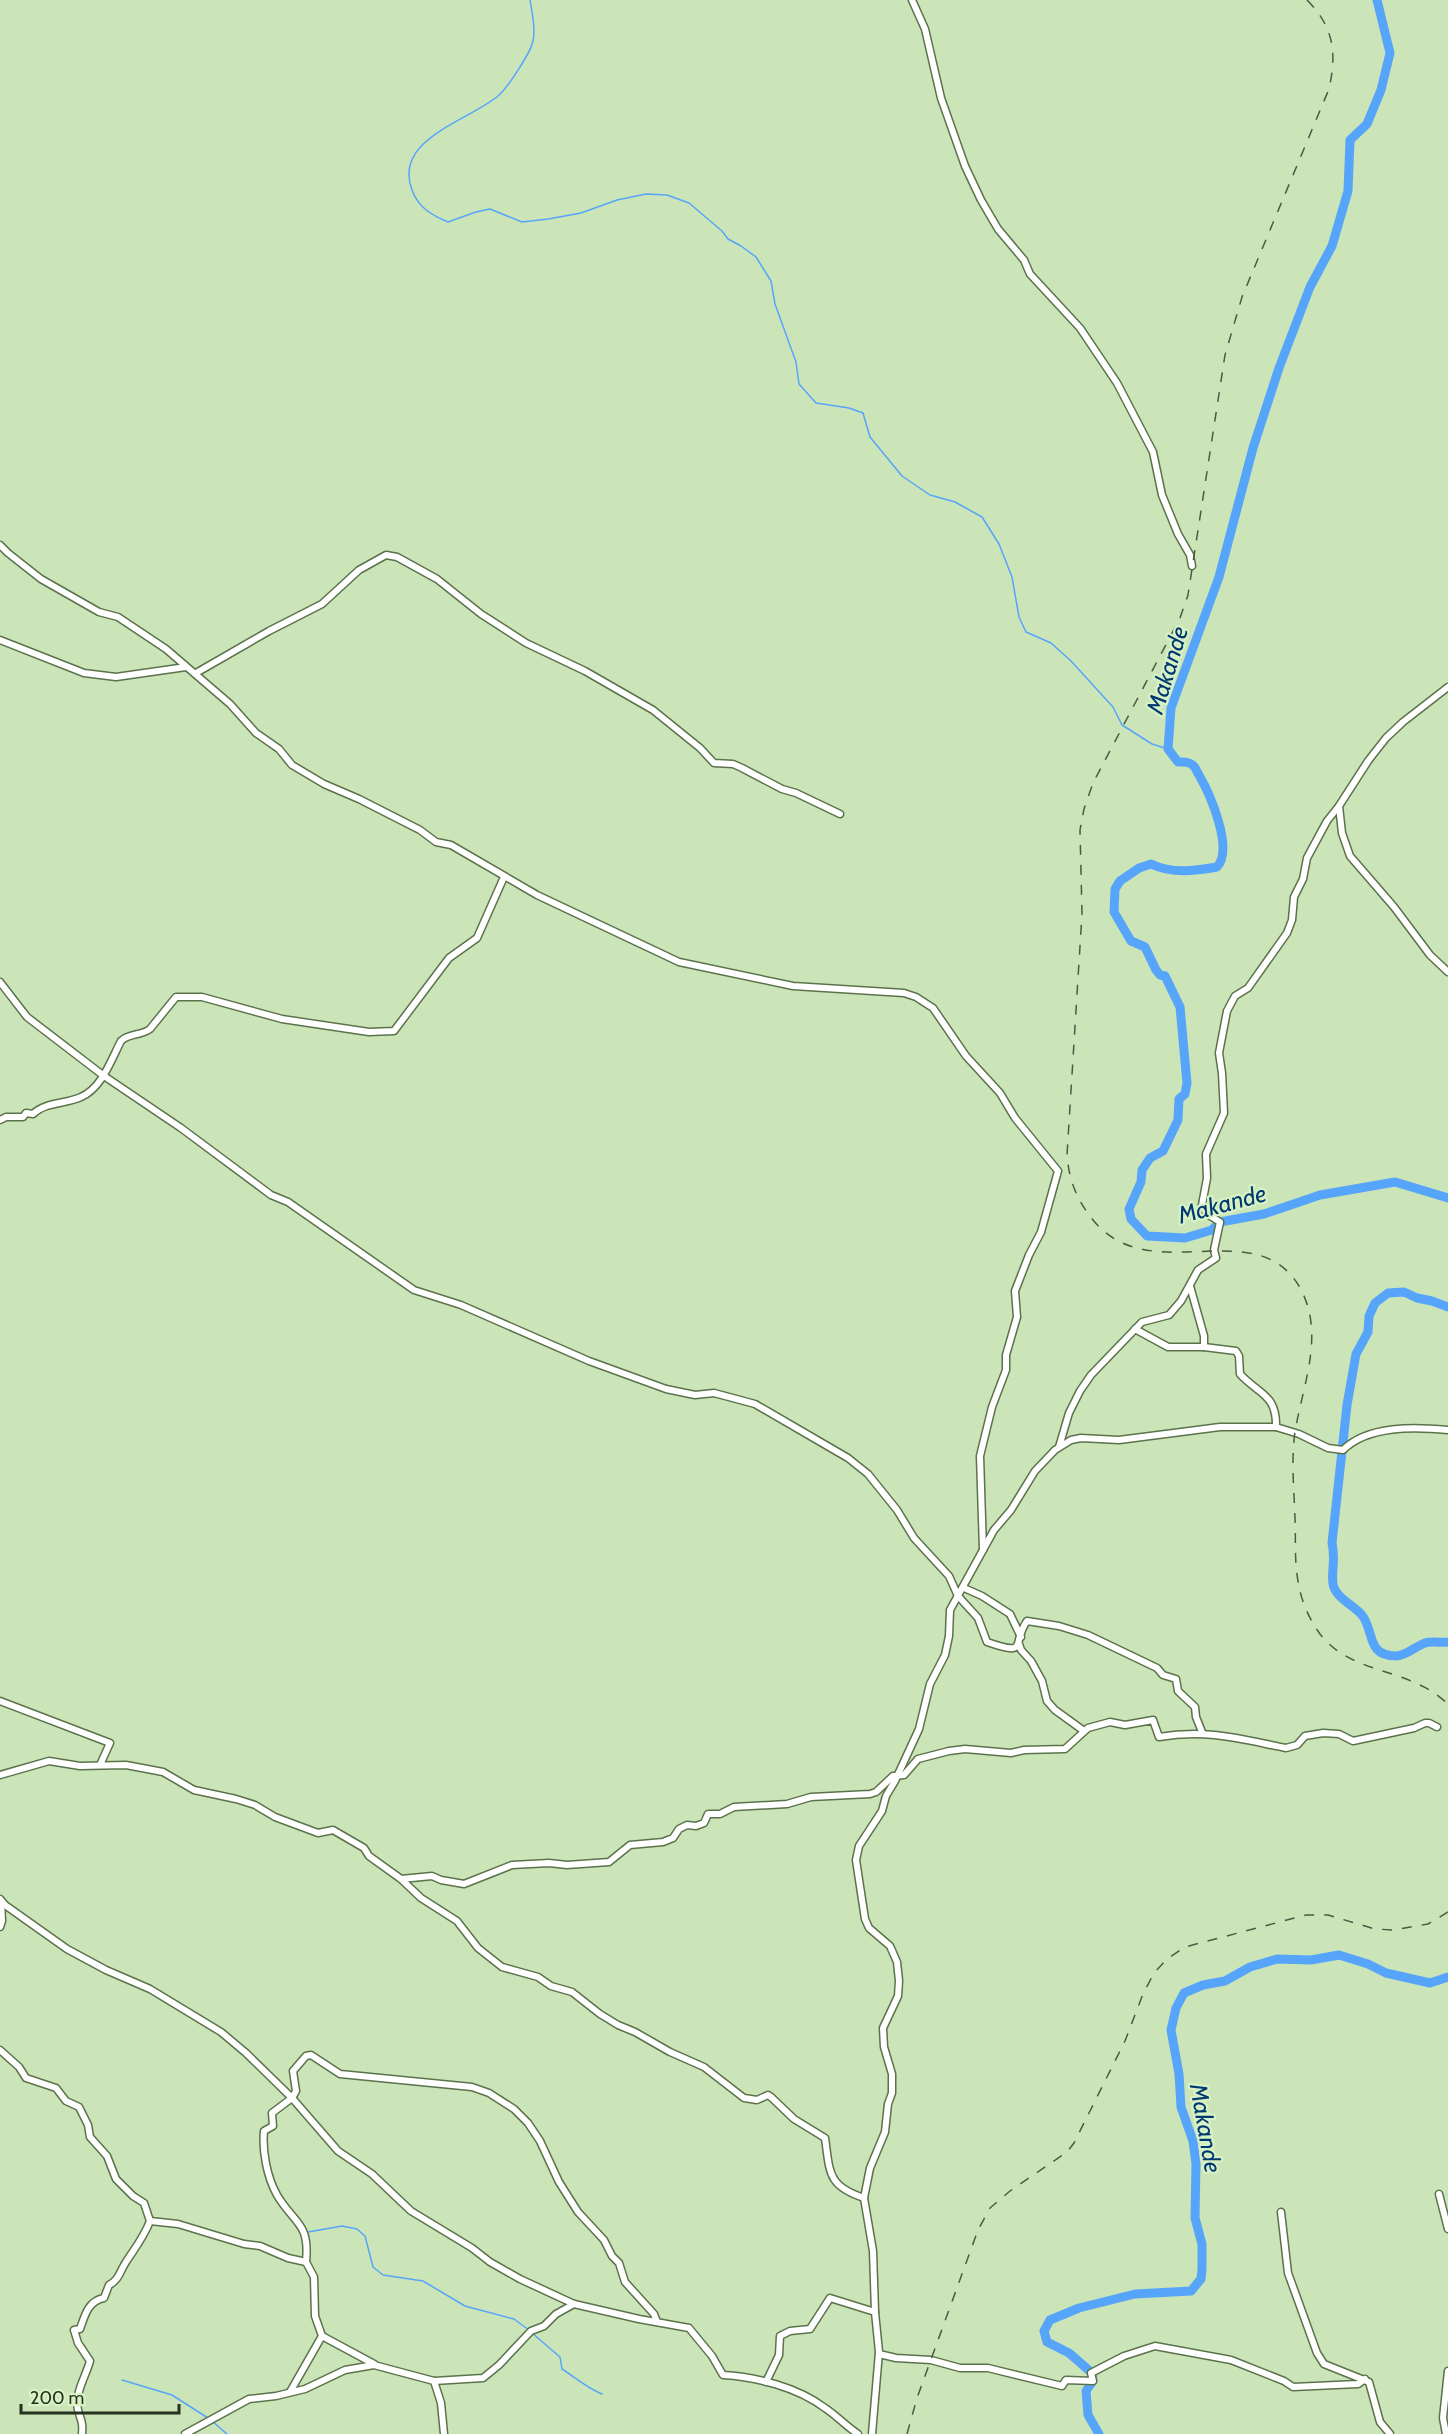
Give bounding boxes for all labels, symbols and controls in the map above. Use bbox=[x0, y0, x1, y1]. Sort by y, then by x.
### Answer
water label: Makande bbox=[1140, 623, 1194, 718]
water label: Makande bbox=[1174, 1178, 1269, 1230]
water label: Makande bbox=[1184, 2080, 1228, 2175]
scale bar bbox=[21, 2377, 178, 2415]
text: 200 m bbox=[30, 2387, 84, 2409]

